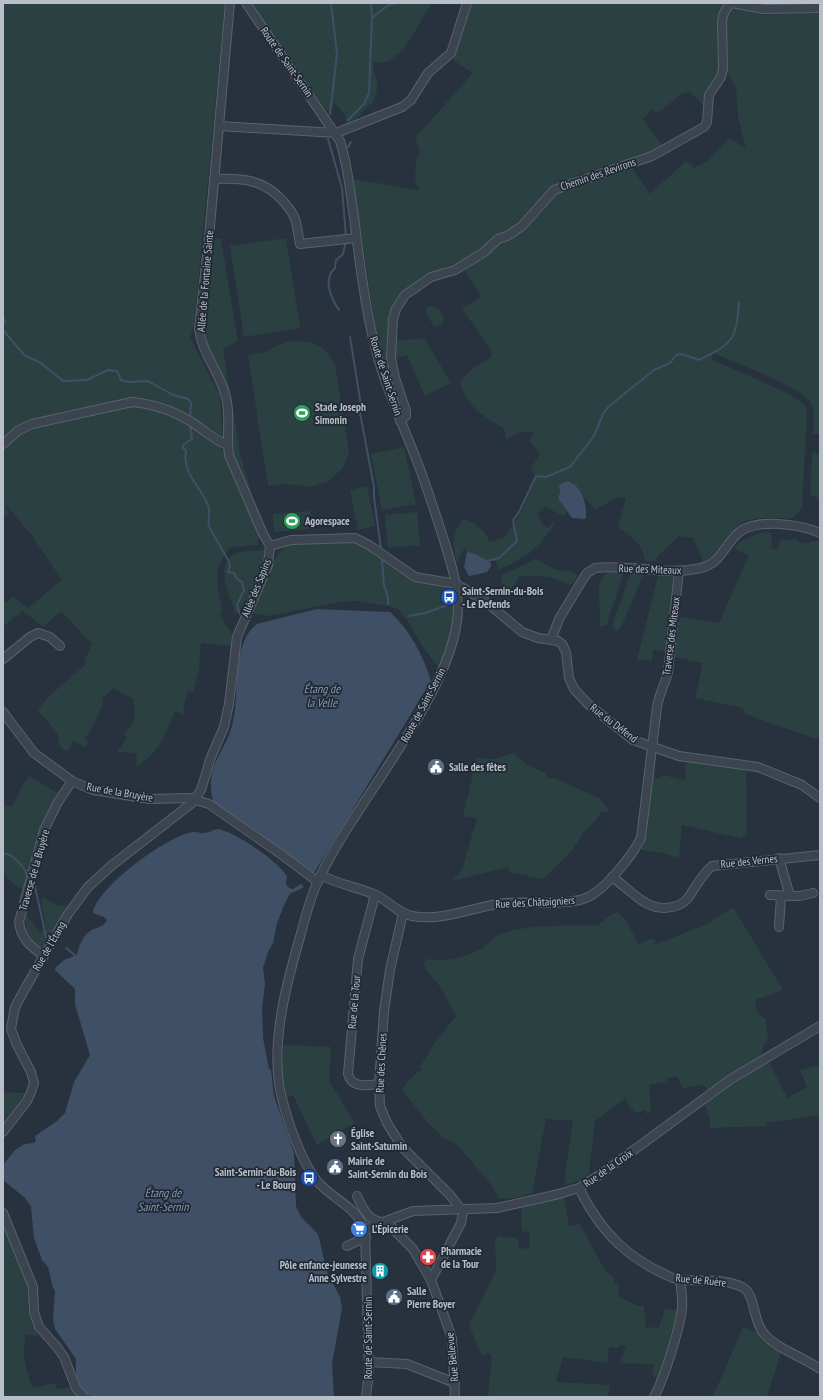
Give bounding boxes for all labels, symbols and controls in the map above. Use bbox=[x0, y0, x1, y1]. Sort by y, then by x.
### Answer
street label: Route de Saint-Sernin bbox=[258, 24, 316, 100]
street label: Chemin des Revirons bbox=[559, 154, 638, 193]
street label: Allée de la Fontaine Sainte bbox=[194, 229, 216, 332]
street label: Route de Saint-Sernin bbox=[367, 335, 405, 418]
place label: Stade Joseph Simonin bbox=[315, 400, 366, 427]
sports icon: Stade Joseph Simonin bbox=[292, 403, 312, 423]
sports icon: Agorespace bbox=[282, 511, 302, 531]
place label: Agorespace bbox=[304, 514, 350, 528]
street label: Allée des Sapins bbox=[238, 556, 274, 619]
street label: Rue des Miteaux bbox=[618, 561, 682, 577]
place label: Saint-Sernin-du-Bois - Le Defends bbox=[462, 584, 543, 611]
bus stop icon: Saint-Sernin-du-Bois - Le Defends bbox=[439, 587, 459, 607]
street label: Traverse des Miteaux bbox=[659, 595, 683, 676]
street label: Route de Saint-Sernin bbox=[397, 665, 449, 745]
water label: Étang de la Velle bbox=[304, 681, 341, 710]
street label: Rue du Défend bbox=[587, 701, 641, 746]
public building icon: Salle des fêtes bbox=[426, 757, 446, 777]
place label: Salle des fêtes bbox=[449, 760, 506, 774]
street label: Rue de la Bruyère bbox=[86, 779, 155, 805]
street label: Traverse de la Bruyère bbox=[16, 827, 52, 912]
street label: Rue des Vernes bbox=[720, 851, 778, 871]
street label: Rue des Châtaigniers bbox=[495, 893, 575, 911]
street label: Rue de l'Étang bbox=[29, 919, 69, 973]
street label: Rue de la Tour bbox=[345, 975, 363, 1029]
street label: Rue des Chênes bbox=[372, 1032, 390, 1093]
place label: Église Saint-Saturnin bbox=[351, 1126, 407, 1153]
church icon: Église Saint-Saturnin bbox=[328, 1129, 348, 1149]
street label: Rue de la Croix bbox=[580, 1146, 636, 1190]
place label: Mairie de Saint-Sernin du Bois bbox=[348, 1154, 427, 1181]
public building icon: Mairie de Saint-Sernin du Bois bbox=[325, 1157, 345, 1177]
place label: Saint-Sernin-du-Bois - Le Bourg bbox=[215, 1165, 296, 1192]
bus stop icon: Saint-Sernin-du-Bois - Le Bourg bbox=[299, 1168, 319, 1188]
water label: Étang de Saint-Sernin bbox=[138, 1185, 189, 1214]
supermarket icon: L’Épicerie bbox=[349, 1219, 369, 1239]
place label: L’Épicerie bbox=[372, 1222, 409, 1236]
place label: Pharmacie de la Tour bbox=[441, 1244, 482, 1271]
pharmacy icon: Pharmacie de la Tour bbox=[418, 1247, 438, 1267]
place label: Pôle enfance-jeunesse Anne Sylvestre bbox=[280, 1258, 367, 1285]
building icon: Pôle enfance-jeunesse Anne Sylvestre bbox=[370, 1261, 390, 1281]
street label: Rue de Ruère bbox=[675, 1270, 727, 1290]
place label: Salle Pierre Boyer bbox=[407, 1284, 456, 1311]
public building icon: Salle Pierre Boyer bbox=[384, 1287, 404, 1307]
street label: Route de Saint-Sernin bbox=[361, 1297, 375, 1379]
street label: Rue Bellevue bbox=[442, 1331, 462, 1382]

